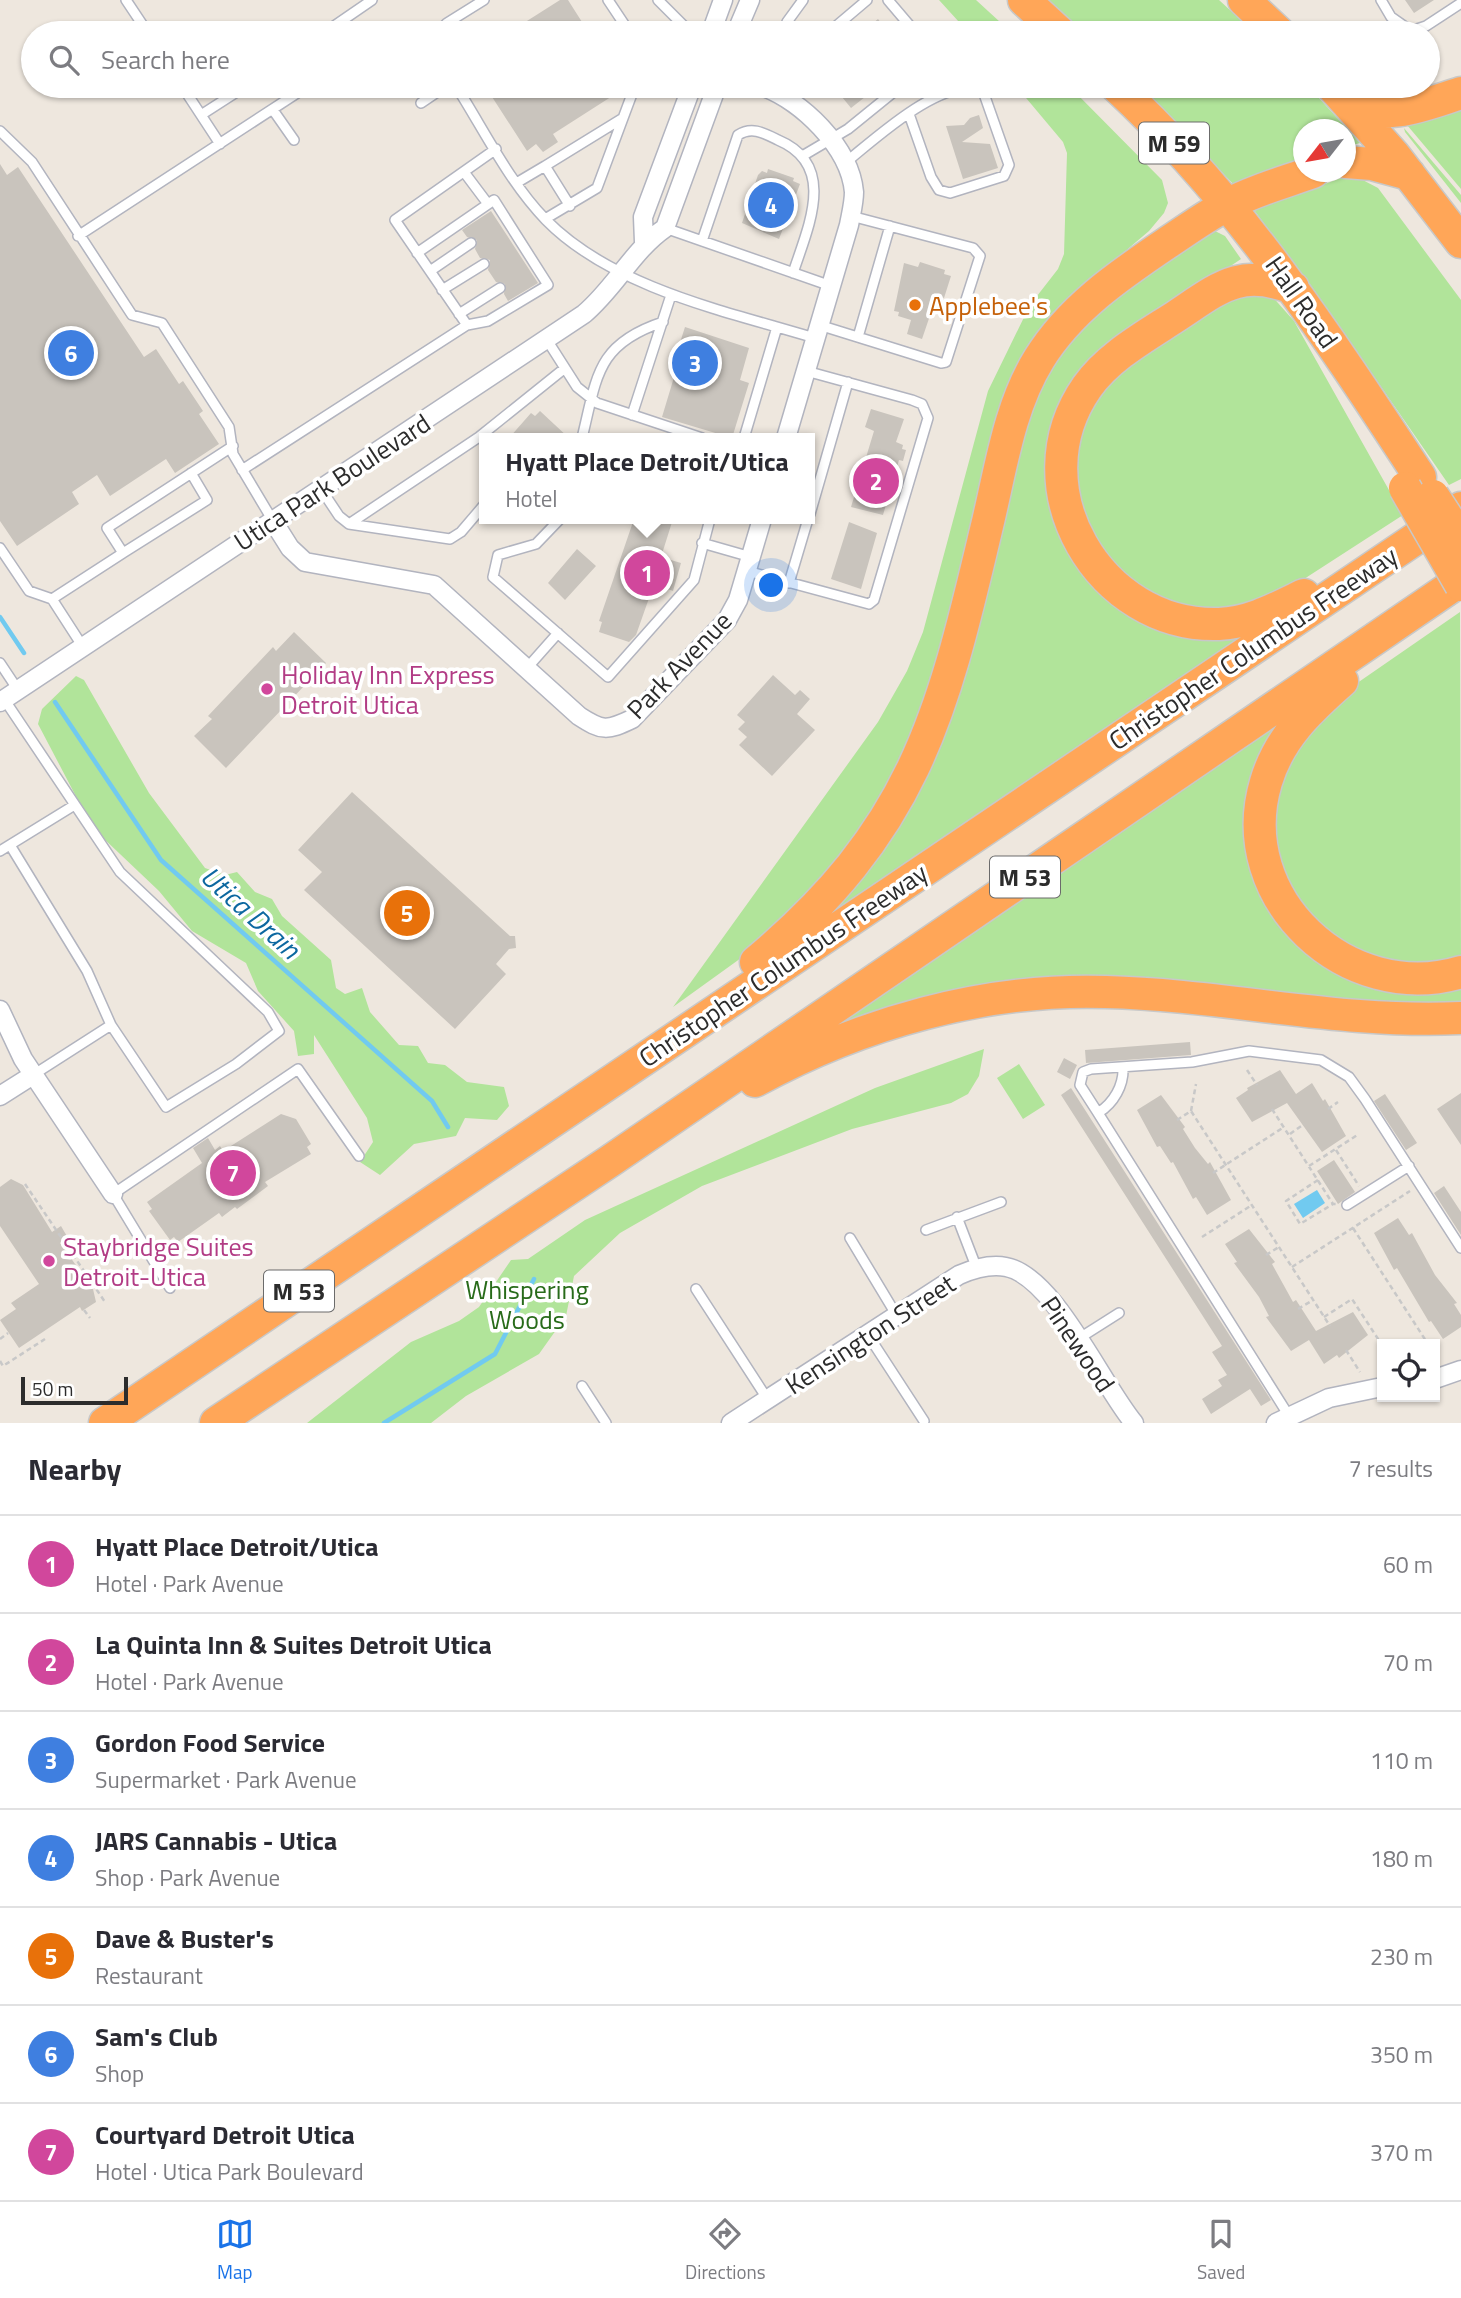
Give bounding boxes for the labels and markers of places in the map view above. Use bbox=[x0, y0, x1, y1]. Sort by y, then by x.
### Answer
pin: 4 bbox=[748, 179, 794, 231]
place label: Applebee's bbox=[929, 286, 1048, 325]
marker: Applebee's bbox=[907, 297, 923, 313]
pin: 6 bbox=[48, 327, 94, 379]
pin: 3 bbox=[672, 337, 718, 389]
pin: 2 bbox=[853, 455, 899, 507]
pin: 1 bbox=[624, 547, 670, 599]
place label: Holiday Inn Express Detroit Utica bbox=[281, 655, 495, 724]
marker: Holiday Inn Express Detroit Utica bbox=[259, 681, 275, 697]
pin: 5 bbox=[384, 887, 430, 939]
pin: 7 bbox=[210, 1147, 256, 1199]
place label: Staybridge Suites Detroit-Utica bbox=[63, 1227, 254, 1296]
marker: Staybridge Suites Detroit-Utica bbox=[41, 1253, 57, 1269]

